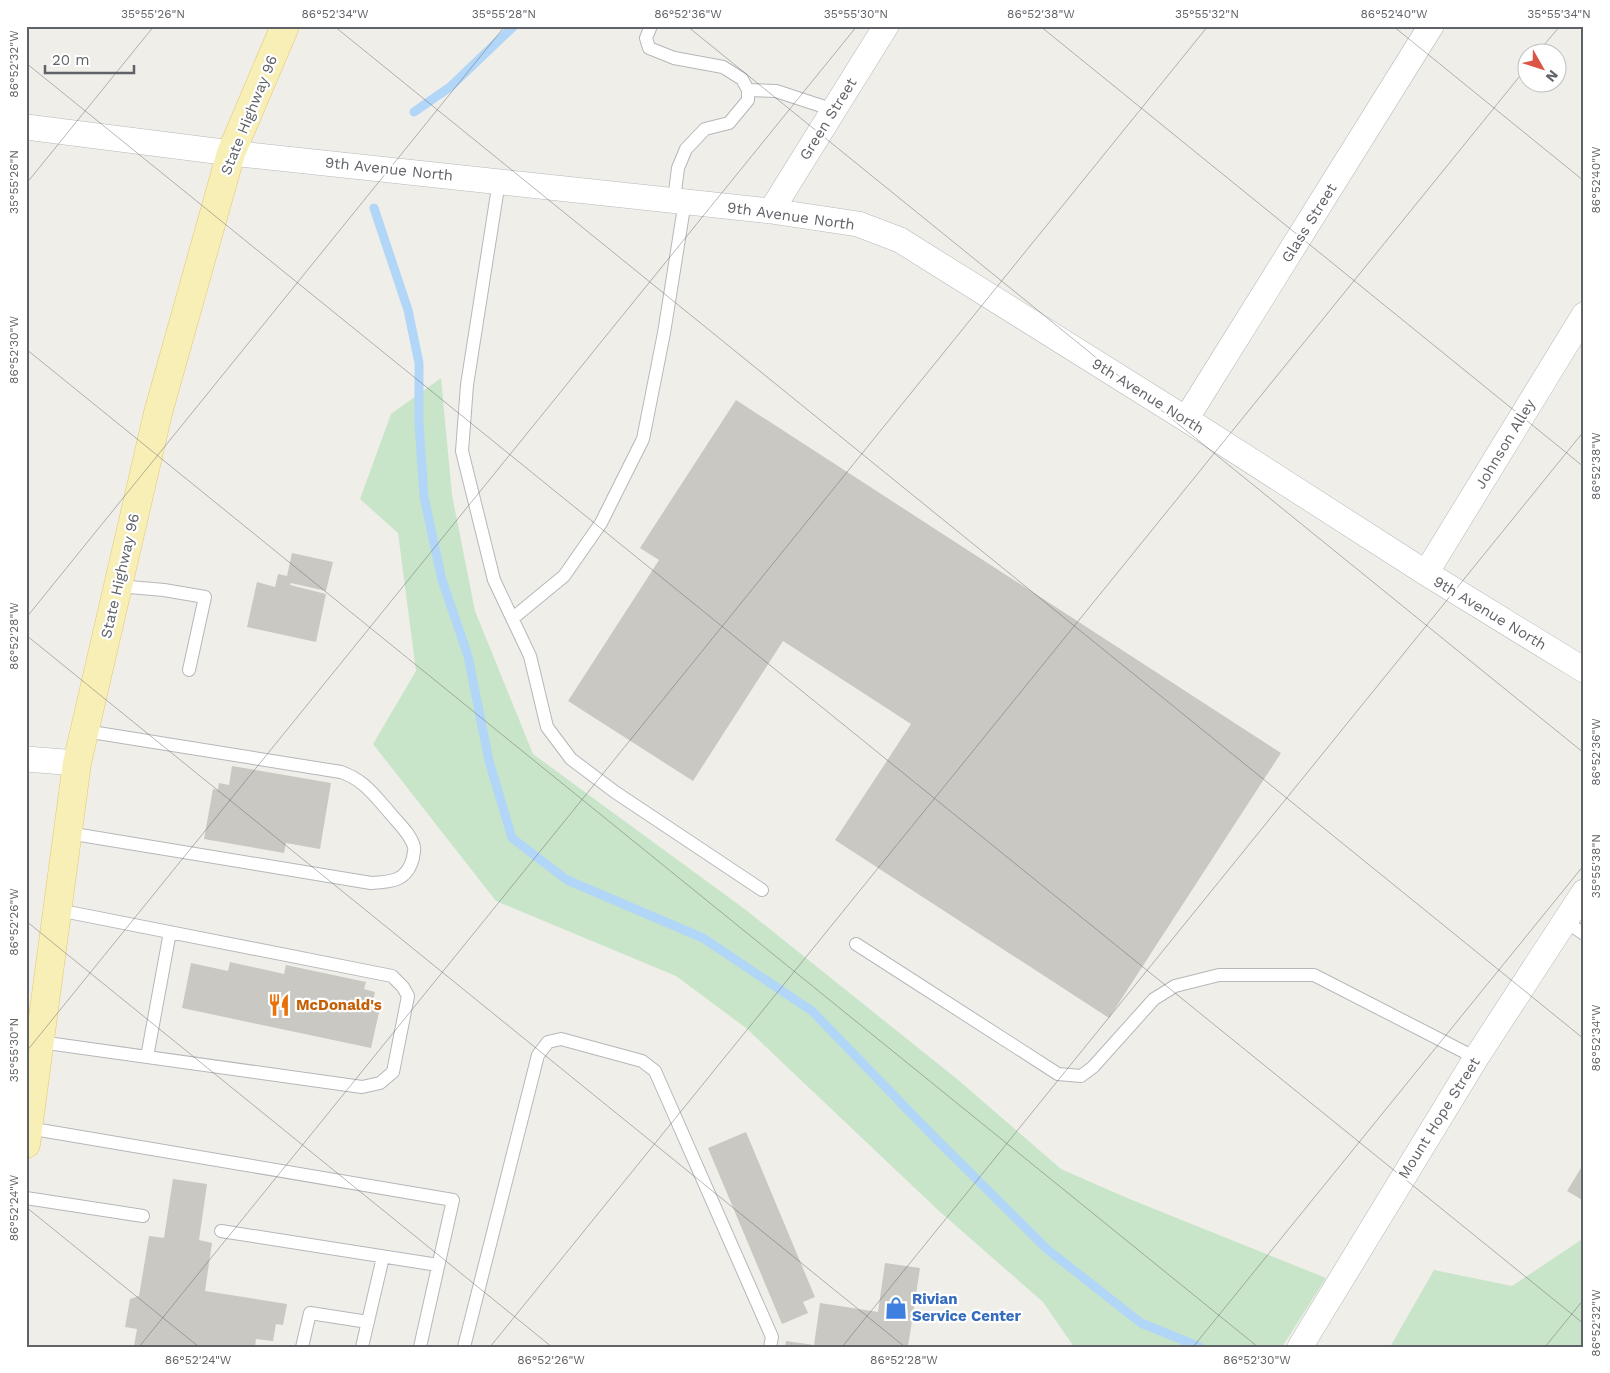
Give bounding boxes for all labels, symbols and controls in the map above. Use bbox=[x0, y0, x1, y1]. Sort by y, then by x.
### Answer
text: 35°55'26"N bbox=[121, 7, 185, 21]
text: 86°52'34"W bbox=[301, 7, 369, 21]
text: 35°55'28"N bbox=[472, 7, 536, 21]
text: 86°52'36"W bbox=[654, 7, 722, 21]
text: 35°55'30"N bbox=[824, 7, 888, 21]
text: 86°52'38"W bbox=[1007, 7, 1075, 21]
text: 35°55'32"N bbox=[1175, 7, 1239, 21]
text: 86°52'40"W bbox=[1360, 7, 1428, 21]
text: 35°55'34"N bbox=[1527, 7, 1591, 21]
text: 86°52'32"W bbox=[7, 30, 21, 98]
scale bar bbox=[45, 42, 134, 74]
north arrow bbox=[1518, 42, 1568, 92]
text: 20 m bbox=[52, 51, 90, 69]
street label: State Highway 96 bbox=[217, 52, 281, 178]
text: N bbox=[1543, 67, 1562, 85]
street label: Green Street bbox=[796, 74, 861, 163]
text: 86°52'40"W bbox=[1589, 146, 1603, 214]
text: 35°55'26"N bbox=[7, 150, 21, 214]
street label: 9th Avenue North bbox=[324, 153, 454, 185]
street label: Glass Street bbox=[1278, 179, 1341, 266]
street label: 9th Avenue North bbox=[726, 198, 856, 234]
text: 86°52'30"W bbox=[7, 316, 21, 384]
street label: 9th Avenue North bbox=[1089, 354, 1207, 438]
street label: Johnson Alley bbox=[1471, 396, 1539, 492]
text: 86°52'38"W bbox=[1589, 432, 1603, 500]
street label: State Highway 96 bbox=[97, 512, 143, 640]
street label: 9th Avenue North bbox=[1430, 572, 1550, 654]
text: 86°52'28"W bbox=[7, 602, 21, 670]
text: 86°52'36"W bbox=[1589, 718, 1603, 786]
text: 35°55'38"N bbox=[1589, 834, 1603, 898]
text: 86°52'26"W bbox=[7, 888, 21, 956]
restaurant icon: McDonald's bbox=[266, 992, 292, 1018]
place label: McDonald's bbox=[296, 996, 382, 1014]
text: 86°52'34"W bbox=[1589, 1004, 1603, 1072]
text: 35°55'30"N bbox=[7, 1018, 21, 1082]
street label: Mount Hope Street bbox=[1394, 1053, 1484, 1182]
text: 86°52'24"W bbox=[7, 1174, 21, 1241]
text: 86°52'32"W bbox=[1589, 1289, 1603, 1357]
place label: Rivian Service Center bbox=[912, 1290, 1021, 1325]
shop icon: Rivian Service Center bbox=[883, 1295, 909, 1321]
text: 86°52'24"W bbox=[165, 1353, 232, 1367]
text: 86°52'26"W bbox=[517, 1353, 585, 1367]
text: 86°52'28"W bbox=[870, 1353, 938, 1367]
text: 86°52'30"W bbox=[1223, 1353, 1291, 1367]

